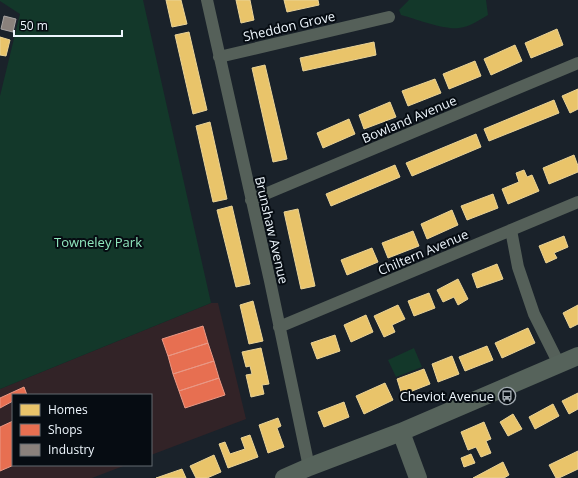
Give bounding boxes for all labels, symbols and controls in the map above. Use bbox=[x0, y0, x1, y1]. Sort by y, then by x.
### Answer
street label: Sheddon Grove bbox=[241, 7, 337, 45]
scale bar bbox=[14, 12, 122, 38]
text: 50 m bbox=[20, 17, 48, 34]
street label: Bowland Avenue bbox=[359, 91, 459, 147]
street label: Brunshaw Avenue bbox=[251, 174, 293, 286]
street label: Chiltern Avenue bbox=[375, 225, 471, 279]
park label: Towneley Park bbox=[54, 233, 142, 251]
bus stop icon: Cheviot Avenue bbox=[497, 386, 517, 406]
place label: Cheviot Avenue bbox=[400, 387, 494, 405]
legend bbox=[12, 394, 152, 466]
text: Homes bbox=[48, 401, 88, 418]
text: Shops bbox=[48, 421, 83, 438]
text: Industry bbox=[48, 441, 95, 458]

